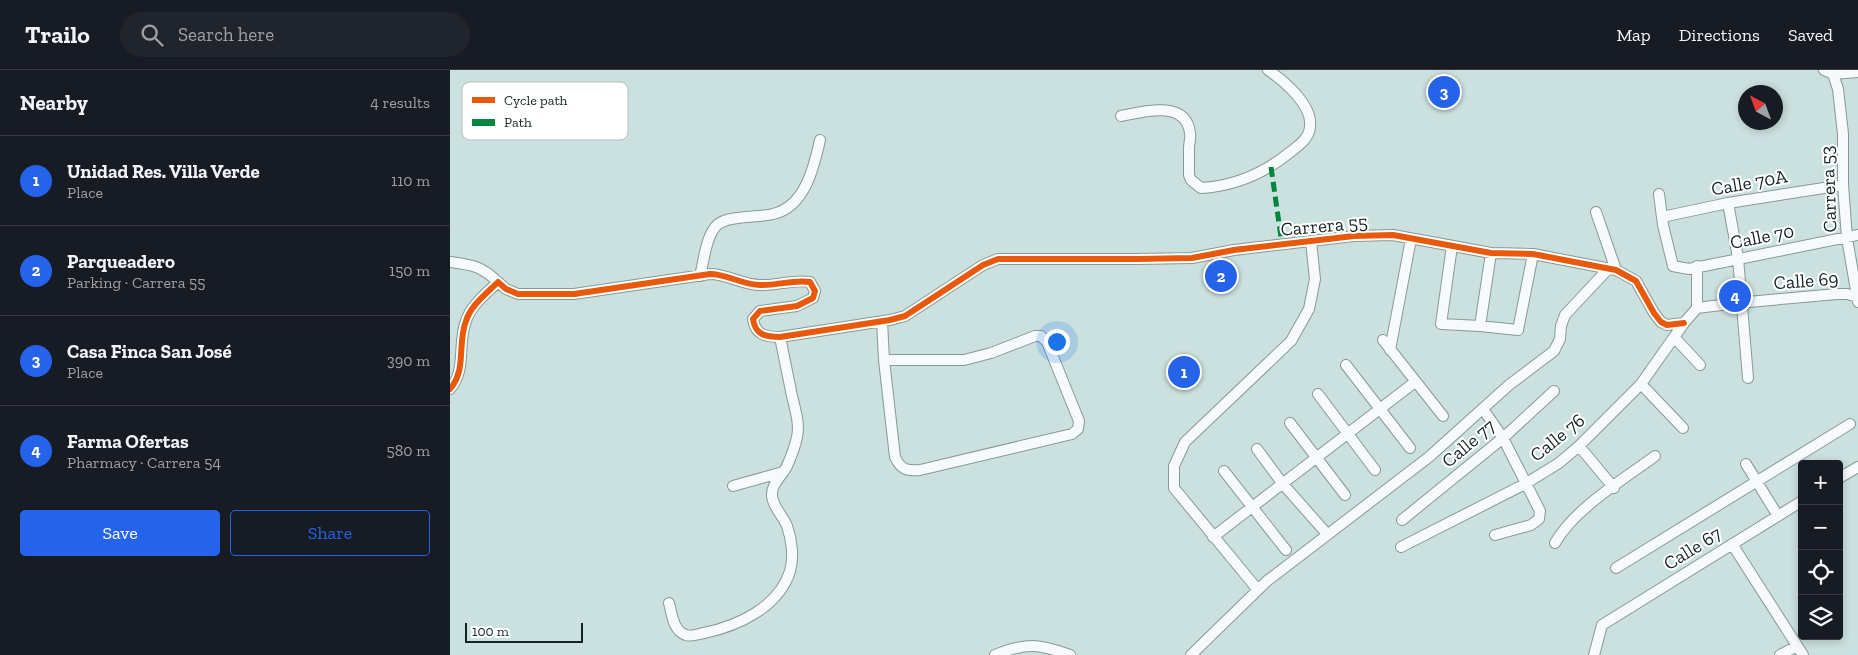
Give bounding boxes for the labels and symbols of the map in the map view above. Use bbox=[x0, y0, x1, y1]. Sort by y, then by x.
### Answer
pin: 3 bbox=[1428, 73, 1460, 111]
legend bbox=[462, 82, 628, 140]
north arrow bbox=[1738, 85, 1783, 130]
text: Cycle path bbox=[504, 92, 568, 109]
text: Path bbox=[504, 114, 532, 131]
street label: Carrera 53 bbox=[1815, 145, 1842, 233]
street label: Calle 70A bbox=[1709, 164, 1790, 200]
street label: Carrera 55 bbox=[1280, 210, 1369, 241]
street label: Calle 70 bbox=[1728, 219, 1796, 254]
pin: 2 bbox=[1205, 257, 1237, 295]
street label: Calle 69 bbox=[1773, 267, 1839, 294]
pin: 4 bbox=[1719, 277, 1751, 315]
your location bbox=[1044, 329, 1070, 355]
pin: 1 bbox=[1168, 353, 1200, 391]
street label: Calle 76 bbox=[1525, 408, 1589, 466]
street label: Calle 77 bbox=[1437, 414, 1500, 472]
street label: Calle 67 bbox=[1659, 522, 1725, 575]
scale bar bbox=[465, 620, 582, 643]

